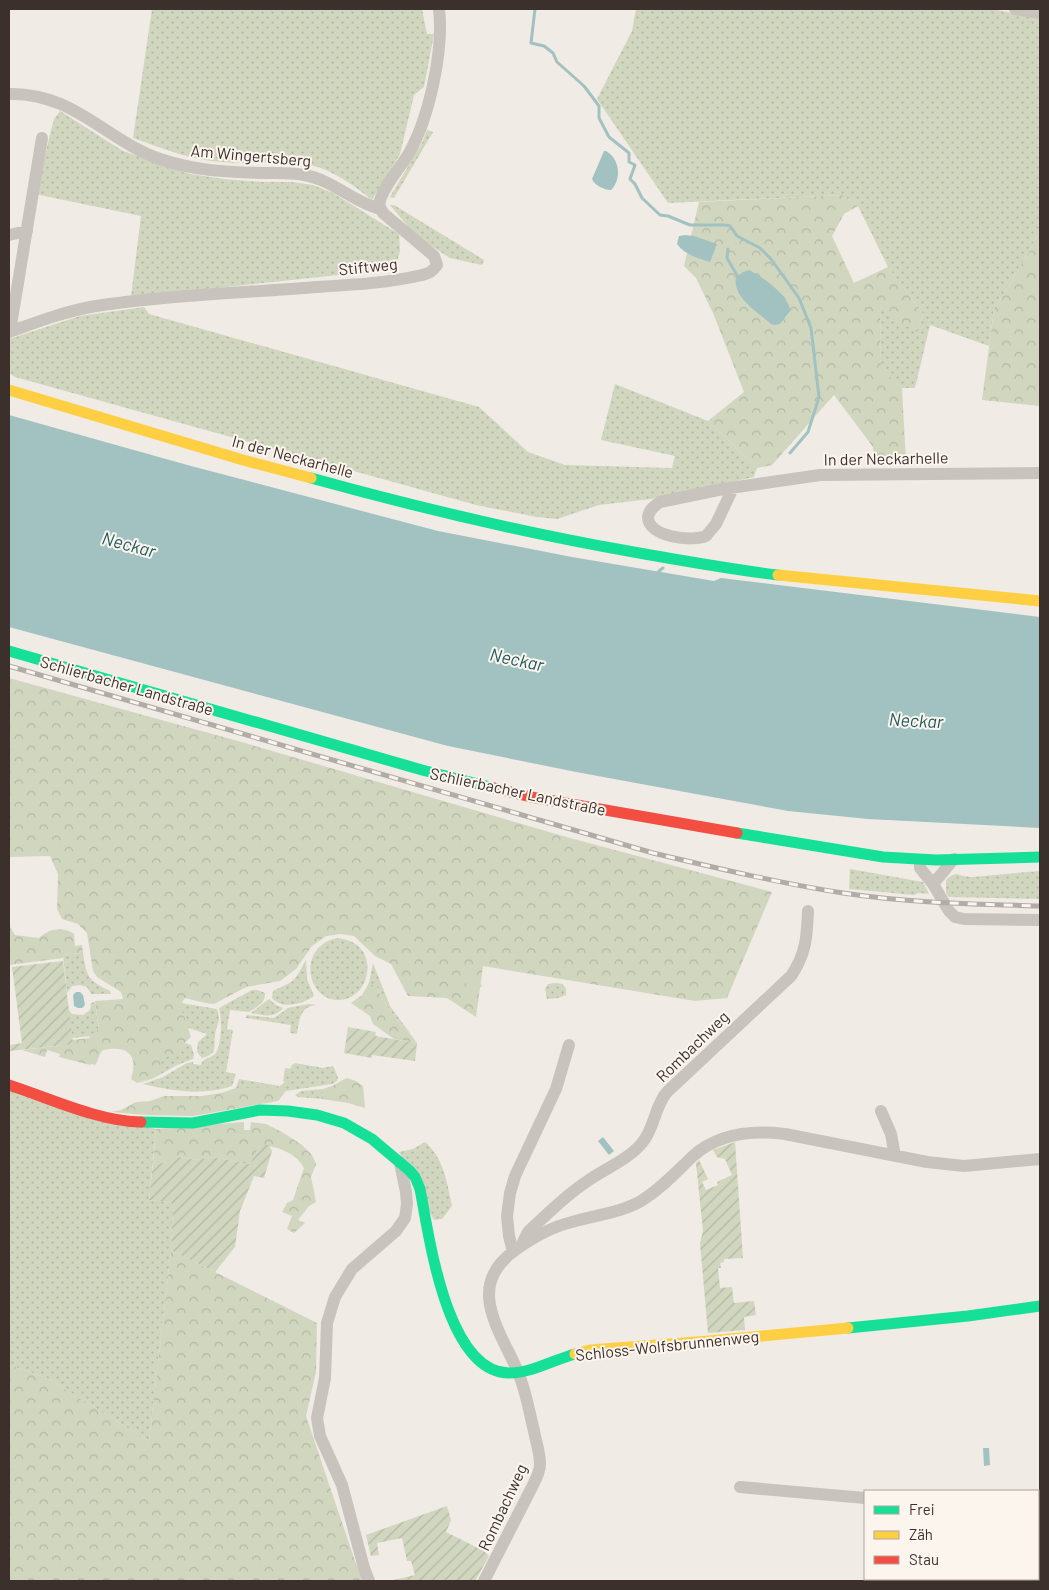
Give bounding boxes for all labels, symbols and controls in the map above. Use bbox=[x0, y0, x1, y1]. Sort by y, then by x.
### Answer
street label: Am Wingertsberg bbox=[190, 140, 312, 170]
street label: Stiftweg bbox=[338, 253, 398, 279]
street label: In der Neckarhelle bbox=[230, 431, 356, 481]
street label: In der Neckarhelle bbox=[823, 447, 949, 469]
water label: Neckar bbox=[100, 526, 159, 562]
water label: Neckar bbox=[488, 643, 547, 676]
street label: Schlierbacher Landstraße bbox=[38, 651, 216, 719]
water label: Neckar bbox=[888, 708, 944, 732]
street label: Schlierbacher Landstraße bbox=[428, 763, 608, 819]
street label: Rombachweg bbox=[652, 1007, 732, 1085]
street label: Schloss-Wolfsbrunnenweg bbox=[574, 1326, 760, 1364]
street label: Rombachweg bbox=[474, 1461, 530, 1553]
legend bbox=[864, 1490, 1039, 1580]
text: Frei bbox=[909, 1500, 935, 1518]
text: Zäh bbox=[909, 1525, 933, 1543]
text: Stau bbox=[909, 1550, 939, 1568]

